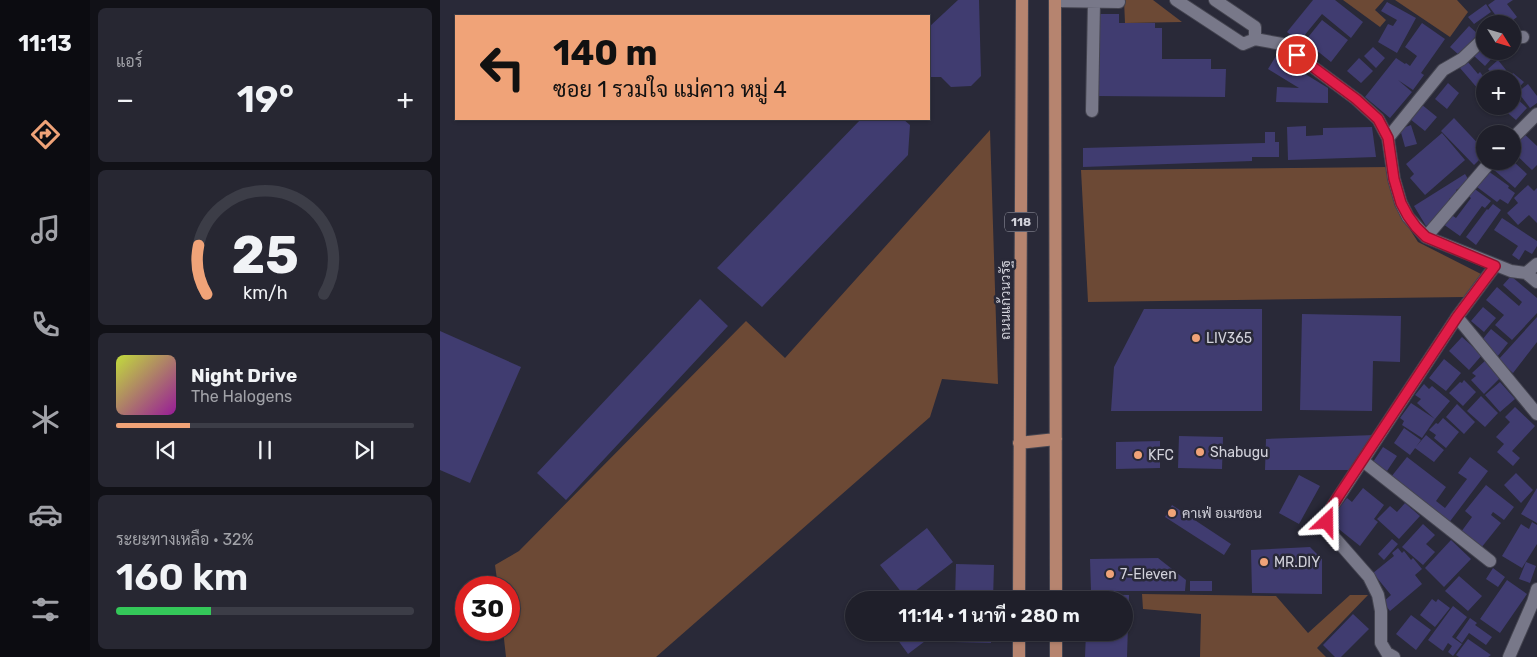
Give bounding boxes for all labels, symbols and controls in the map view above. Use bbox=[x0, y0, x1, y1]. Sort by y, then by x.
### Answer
north arrow bbox=[1476, 15, 1521, 60]
map controls bbox=[1476, 15, 1521, 170]
text: 11:13 bbox=[18, 30, 72, 57]
text: 140 m bbox=[553, 32, 658, 74]
pin bbox=[1276, 34, 1318, 76]
icon: left bbox=[470, 35, 535, 100]
icon: arrive bbox=[1283, 41, 1311, 69]
text: แอร์ bbox=[116, 52, 142, 71]
button: + bbox=[1476, 70, 1521, 115]
text: 19° bbox=[237, 76, 294, 122]
text: ซอย 1 รวมใจ แม่คาว หมู่ 4 bbox=[553, 76, 787, 103]
text: − bbox=[116, 83, 134, 116]
text: + bbox=[397, 83, 414, 116]
icon: directions bbox=[28, 117, 63, 152]
button: − bbox=[1476, 125, 1521, 170]
icon: music bbox=[28, 212, 63, 247]
road number: 118 bbox=[1005, 212, 1037, 232]
text: 25 bbox=[231, 224, 299, 286]
street label: ถนนแก้วนวรัฐ bbox=[996, 260, 1014, 340]
text: km/h bbox=[243, 282, 287, 303]
icon: phone bbox=[28, 307, 63, 342]
place label: LIV365 bbox=[1206, 330, 1252, 347]
marker: LIV365 bbox=[1190, 332, 1202, 344]
text: Night Drive bbox=[191, 364, 297, 387]
text: The Halogens bbox=[191, 387, 292, 406]
icon: climate bbox=[28, 402, 63, 437]
icon: previous bbox=[152, 436, 180, 464]
icon: pause bbox=[251, 436, 279, 464]
icon: next bbox=[350, 436, 378, 464]
place label: Shabugu bbox=[1210, 444, 1269, 461]
marker: Shabugu bbox=[1194, 446, 1206, 458]
place label: KFC bbox=[1148, 447, 1174, 464]
marker: KFC bbox=[1132, 449, 1144, 461]
position arrow bbox=[1300, 495, 1352, 547]
icon: car bbox=[28, 497, 63, 532]
place label: คาเฟ่ อเมซอน bbox=[1182, 505, 1262, 522]
marker: คาเฟ่ อเมซอน bbox=[1166, 507, 1178, 519]
text: ระยะทางเหลือ · 32% bbox=[116, 530, 254, 549]
text: 160 km bbox=[116, 554, 248, 600]
place label: MR.DIY bbox=[1274, 554, 1320, 571]
marker: MR.DIY bbox=[1258, 556, 1270, 568]
place label: 7-Eleven bbox=[1120, 566, 1177, 583]
marker: 7-Eleven bbox=[1104, 568, 1116, 580]
speed limit sign: 30 bbox=[455, 576, 520, 641]
icon: filters bbox=[28, 592, 63, 627]
text: 11:14 · 1 นาที · 280 m bbox=[898, 604, 1080, 627]

